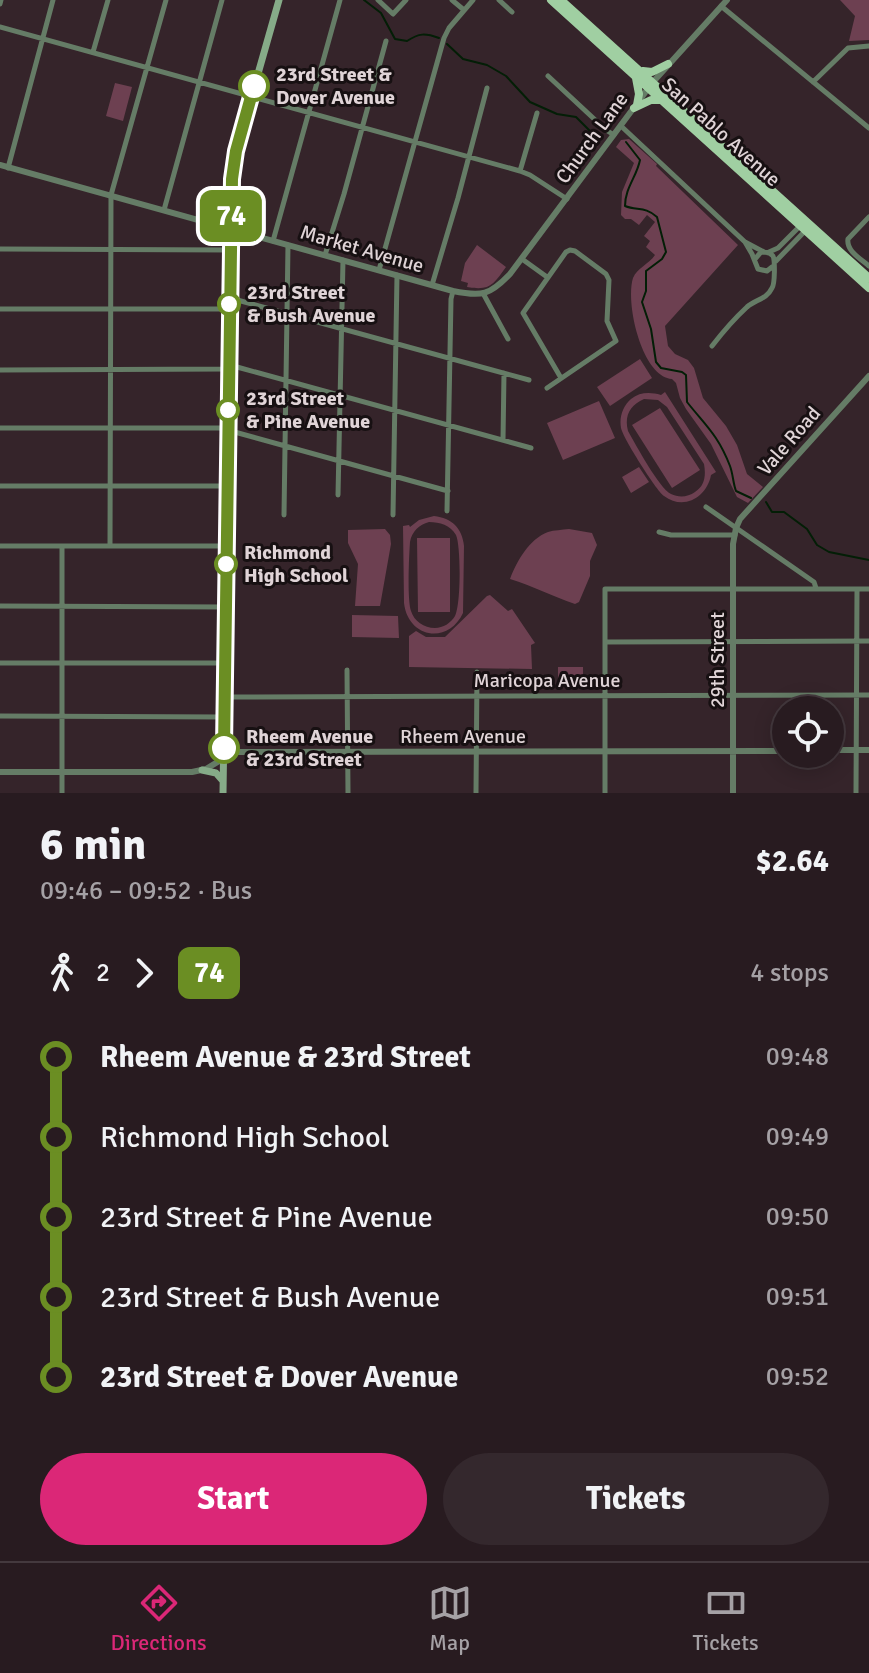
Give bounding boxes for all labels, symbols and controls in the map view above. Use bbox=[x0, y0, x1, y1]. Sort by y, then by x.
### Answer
place label: 23rd Street & Dover Avenue bbox=[276, 62, 395, 110]
marker: 23rd Street & Dover Avenue bbox=[239, 71, 269, 101]
street label: San Pablo Avenue bbox=[656, 72, 786, 192]
street label: Church Lane bbox=[550, 87, 634, 189]
line badge: 74 bbox=[195, 190, 267, 242]
text: 74 bbox=[216, 199, 246, 233]
street label: Market Avenue bbox=[297, 219, 427, 279]
place label: 23rd Street & Bush Avenue bbox=[247, 280, 376, 328]
marker: 23rd Street & Bush Avenue bbox=[218, 293, 240, 315]
place label: 23rd Street & Pine Avenue bbox=[246, 386, 370, 434]
marker: 23rd Street & Pine Avenue bbox=[217, 399, 239, 421]
street label: Vale Road bbox=[752, 401, 826, 481]
place label: Richmond High School bbox=[244, 540, 348, 588]
marker: Richmond High School bbox=[215, 553, 237, 575]
street label: 29th Street bbox=[705, 612, 730, 708]
street label: Maricopa Avenue bbox=[474, 668, 620, 693]
map controls bbox=[772, 696, 844, 768]
button: locate bbox=[772, 696, 844, 768]
place label: Rheem Avenue & 23rd Street bbox=[246, 724, 373, 772]
street label: Rheem Avenue bbox=[400, 724, 526, 749]
marker: Rheem Avenue & 23rd Street bbox=[209, 733, 239, 763]
text: 6 min bbox=[40, 818, 146, 872]
text: $2.64 bbox=[756, 843, 829, 880]
text: 09:46 – 09:52 · Bus bbox=[40, 875, 252, 907]
icon: walk bbox=[40, 951, 84, 995]
icon: forward bbox=[122, 951, 166, 995]
text: 74 bbox=[194, 956, 224, 990]
text: 2 bbox=[96, 957, 110, 989]
text: 4 stops bbox=[750, 957, 829, 989]
text: Rheem Avenue & 23rd Street bbox=[100, 1039, 471, 1076]
text: 09:48 bbox=[766, 1041, 829, 1073]
text: Richmond High School bbox=[100, 1119, 389, 1156]
text: 09:49 bbox=[766, 1121, 829, 1153]
text: 23rd Street & Pine Avenue bbox=[100, 1199, 433, 1236]
text: 09:50 bbox=[766, 1201, 829, 1233]
text: 23rd Street & Bush Avenue bbox=[100, 1279, 440, 1316]
text: 09:51 bbox=[766, 1281, 829, 1313]
text: 23rd Street & Dover Avenue bbox=[100, 1359, 458, 1396]
text: 09:52 bbox=[766, 1361, 829, 1393]
button: Start bbox=[40, 1453, 427, 1545]
button: Tickets bbox=[443, 1453, 829, 1545]
tab: Directions bbox=[110, 1581, 207, 1656]
tab: Map bbox=[428, 1581, 472, 1656]
tab: Tickets bbox=[692, 1581, 759, 1656]

